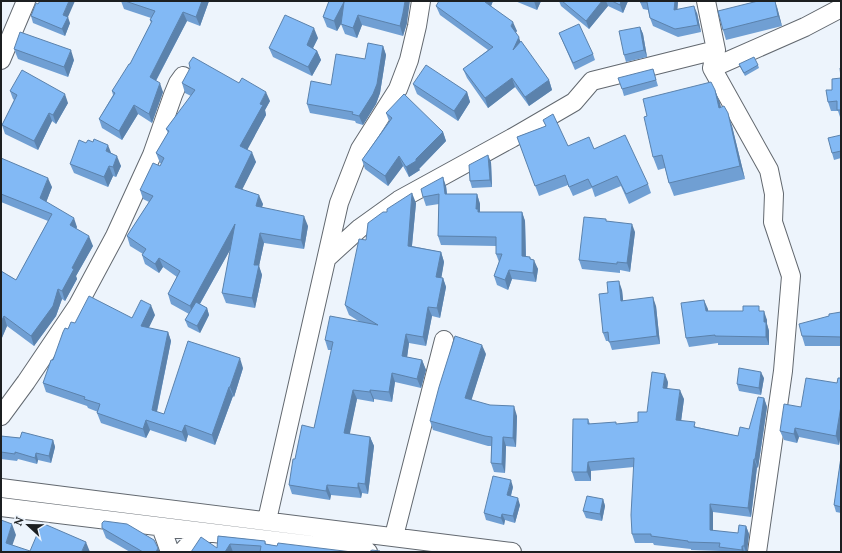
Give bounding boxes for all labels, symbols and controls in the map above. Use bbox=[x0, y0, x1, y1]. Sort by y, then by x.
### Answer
north arrow bbox=[8, 505, 48, 545]
text: N bbox=[11, 514, 27, 528]

